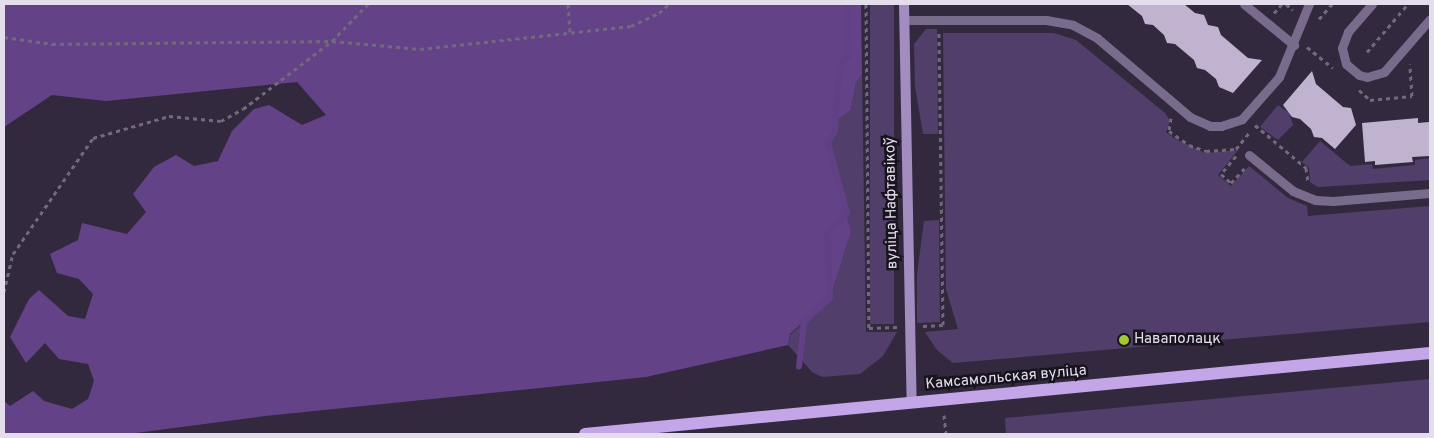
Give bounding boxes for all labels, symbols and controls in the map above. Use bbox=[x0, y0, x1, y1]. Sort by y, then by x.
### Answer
street label: вуліца Нафтавікоў bbox=[882, 137, 902, 269]
place label: Наваполацк bbox=[1134, 331, 1221, 349]
marker: Наваполацк bbox=[1118, 334, 1130, 346]
street label: Камсамольская вуліца bbox=[925, 362, 1087, 394]

